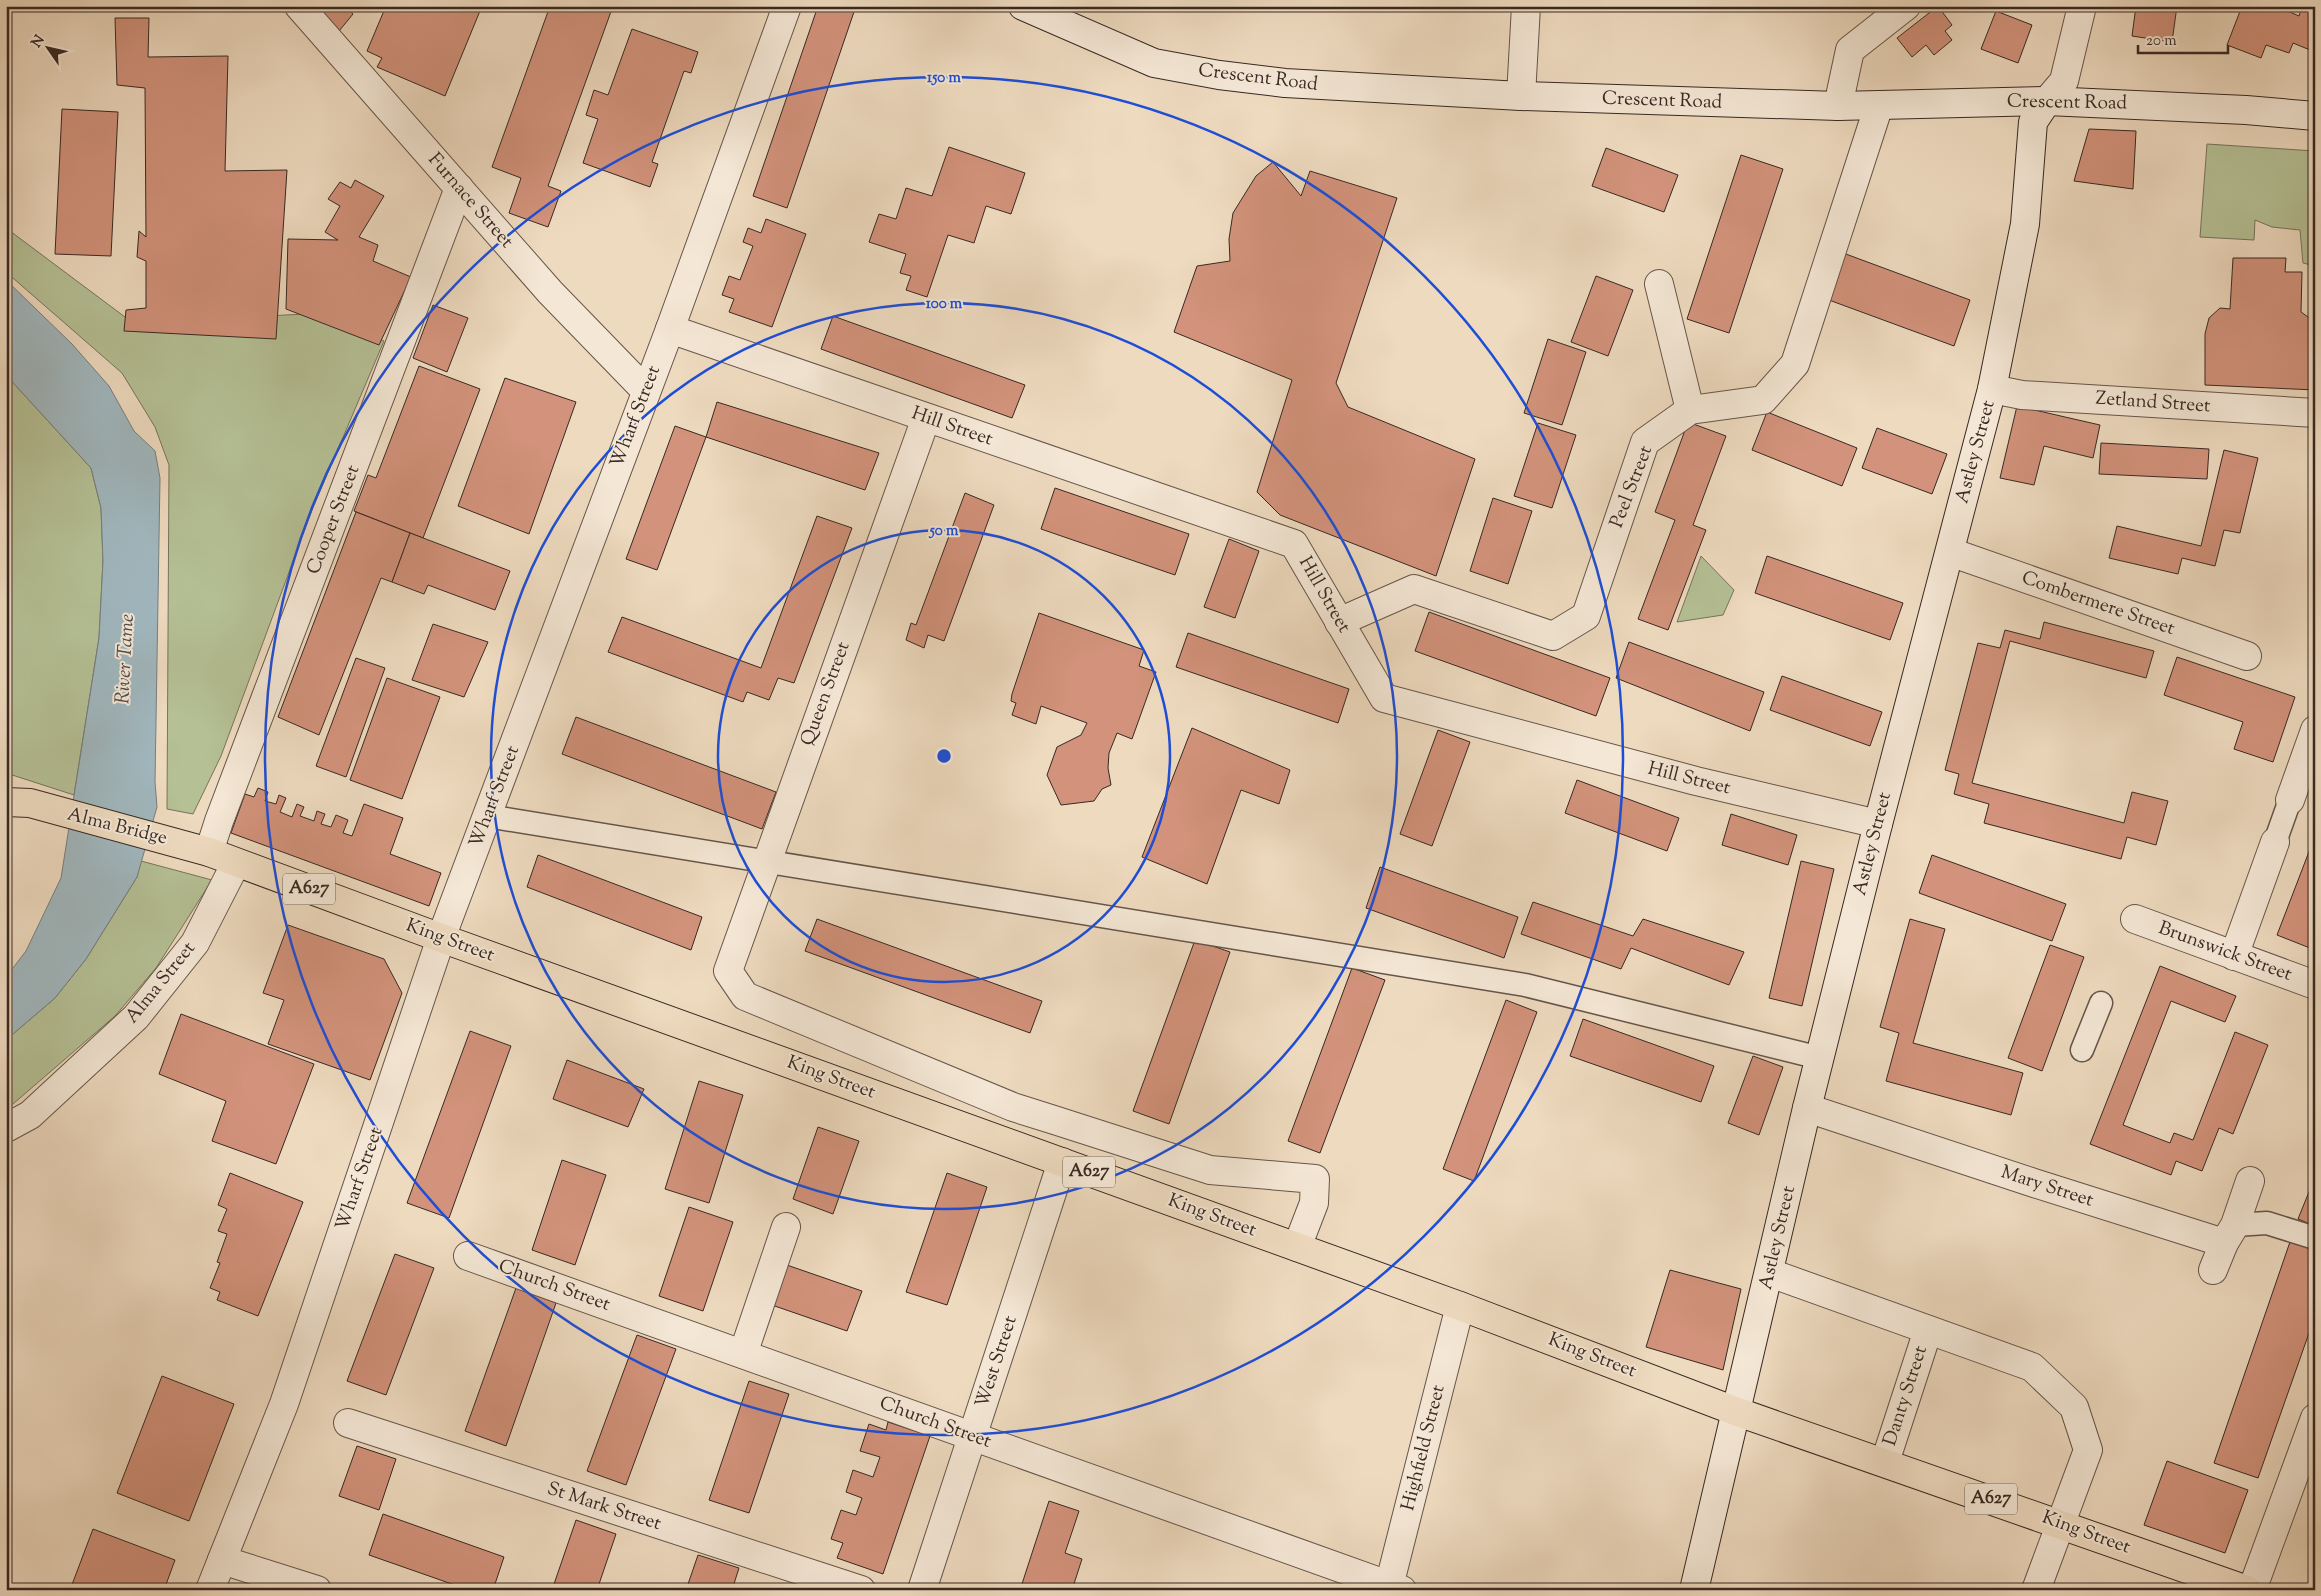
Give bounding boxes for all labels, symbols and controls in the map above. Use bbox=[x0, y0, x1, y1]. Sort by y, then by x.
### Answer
north arrow bbox=[22, 22, 72, 72]
scale bar bbox=[2138, 22, 2228, 54]
text: 20 m bbox=[2146, 31, 2177, 52]
text: N bbox=[27, 32, 50, 52]
street label: Crescent Road bbox=[1197, 57, 1320, 99]
text: 150 m bbox=[927, 68, 961, 89]
street label: Crescent Road bbox=[1601, 85, 1723, 117]
street label: Crescent Road bbox=[2007, 88, 2128, 118]
street label: Furnace Street bbox=[421, 147, 519, 255]
text: 100 m bbox=[926, 294, 963, 315]
street label: Wharf Street bbox=[604, 362, 668, 472]
street label: Zetland Street bbox=[2095, 386, 2212, 421]
street label: Astley Street bbox=[1949, 397, 2003, 507]
street label: Hill Street bbox=[908, 401, 997, 454]
street label: Peel Street bbox=[1604, 442, 1660, 532]
street label: Cooper Street bbox=[301, 461, 367, 579]
text: 50 m bbox=[929, 521, 959, 542]
street label: Hill Street bbox=[1291, 552, 1357, 639]
street label: Combermere Street bbox=[2018, 565, 2179, 643]
water label: River Tame bbox=[109, 613, 143, 705]
street label: Queen Street bbox=[795, 638, 857, 750]
street label: Wharf Street bbox=[463, 742, 527, 852]
centre of rings bbox=[935, 747, 953, 765]
street label: Hill Street bbox=[1645, 756, 1734, 802]
street label: Astley Street bbox=[1847, 789, 1899, 899]
street label: Alma Bridge bbox=[64, 802, 170, 852]
road number: A627 bbox=[283, 874, 335, 904]
street label: King Street bbox=[402, 912, 499, 970]
street label: Brunswick Street bbox=[2155, 915, 2296, 989]
street label: Alma Street bbox=[120, 936, 203, 1030]
street label: King Street bbox=[783, 1049, 880, 1107]
street label: Wharf Street bbox=[330, 1123, 390, 1234]
road number: A627 bbox=[1063, 1156, 1115, 1188]
street label: Mary Street bbox=[1997, 1159, 2097, 1215]
street label: Astley Street bbox=[1753, 1183, 1803, 1293]
street label: King Street bbox=[1164, 1187, 1261, 1245]
street label: Church Street bbox=[494, 1253, 614, 1319]
street label: West Street bbox=[969, 1312, 1025, 1411]
street label: King Street bbox=[1544, 1327, 1641, 1385]
street label: Danty Street bbox=[1877, 1342, 1935, 1450]
street label: Highfield Street bbox=[1395, 1382, 1453, 1514]
street label: Church Street bbox=[875, 1390, 995, 1456]
street label: St Mark Street bbox=[544, 1476, 665, 1538]
road number: A627 bbox=[1965, 1484, 2017, 1515]
street label: King Street bbox=[2038, 1504, 2135, 1562]

